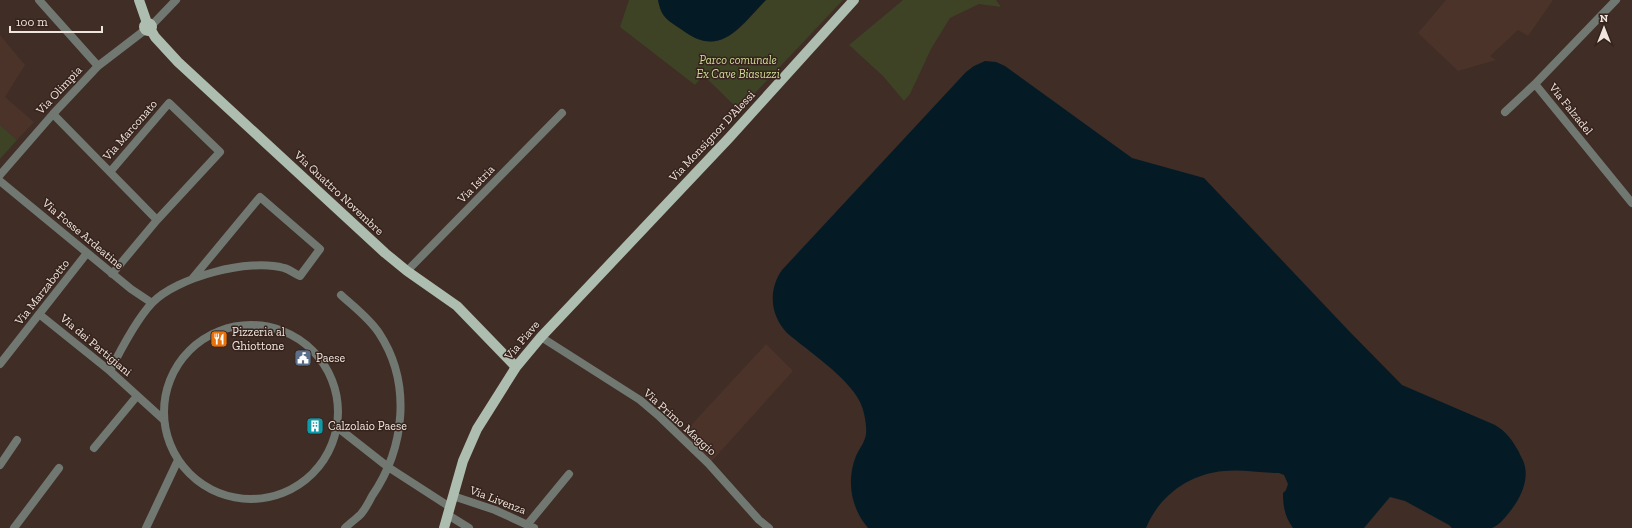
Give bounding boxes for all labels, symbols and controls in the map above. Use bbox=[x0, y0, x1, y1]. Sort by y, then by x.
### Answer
scale bar bbox=[10, 8, 102, 34]
north arrow bbox=[1584, 8, 1624, 48]
text: N bbox=[1600, 12, 1609, 25]
text: 100 m bbox=[16, 15, 48, 29]
park label: Parco comunale Ex Cave Biasuzzi bbox=[696, 53, 780, 81]
street label: Via Olimpia bbox=[33, 63, 85, 118]
street label: Via Falzadel bbox=[1546, 80, 1596, 137]
street label: Via Monsignor D'Alessi bbox=[666, 87, 758, 185]
street label: Via Marconato bbox=[99, 97, 160, 164]
street label: Via Quattro Novembre bbox=[291, 147, 387, 238]
street label: Via Istria bbox=[454, 162, 498, 207]
street label: Via Fosse Ardeatine bbox=[39, 195, 127, 272]
street label: Via Marzabotto bbox=[11, 256, 72, 329]
street label: Via dei Partigiani bbox=[57, 310, 135, 379]
street label: Via Piave bbox=[501, 317, 543, 363]
place label: Pizzeria al Ghiottone bbox=[232, 325, 285, 353]
restaurant icon: Pizzeria al Ghiottone bbox=[209, 329, 229, 349]
public building icon: Paese bbox=[293, 348, 313, 368]
place label: Paese bbox=[316, 351, 346, 365]
street label: Via Primo Maggio bbox=[640, 385, 719, 458]
building icon: Calzolaio Paese bbox=[305, 416, 325, 436]
place label: Calzolaio Paese bbox=[328, 419, 407, 433]
street label: Via Livenza bbox=[467, 483, 528, 517]

